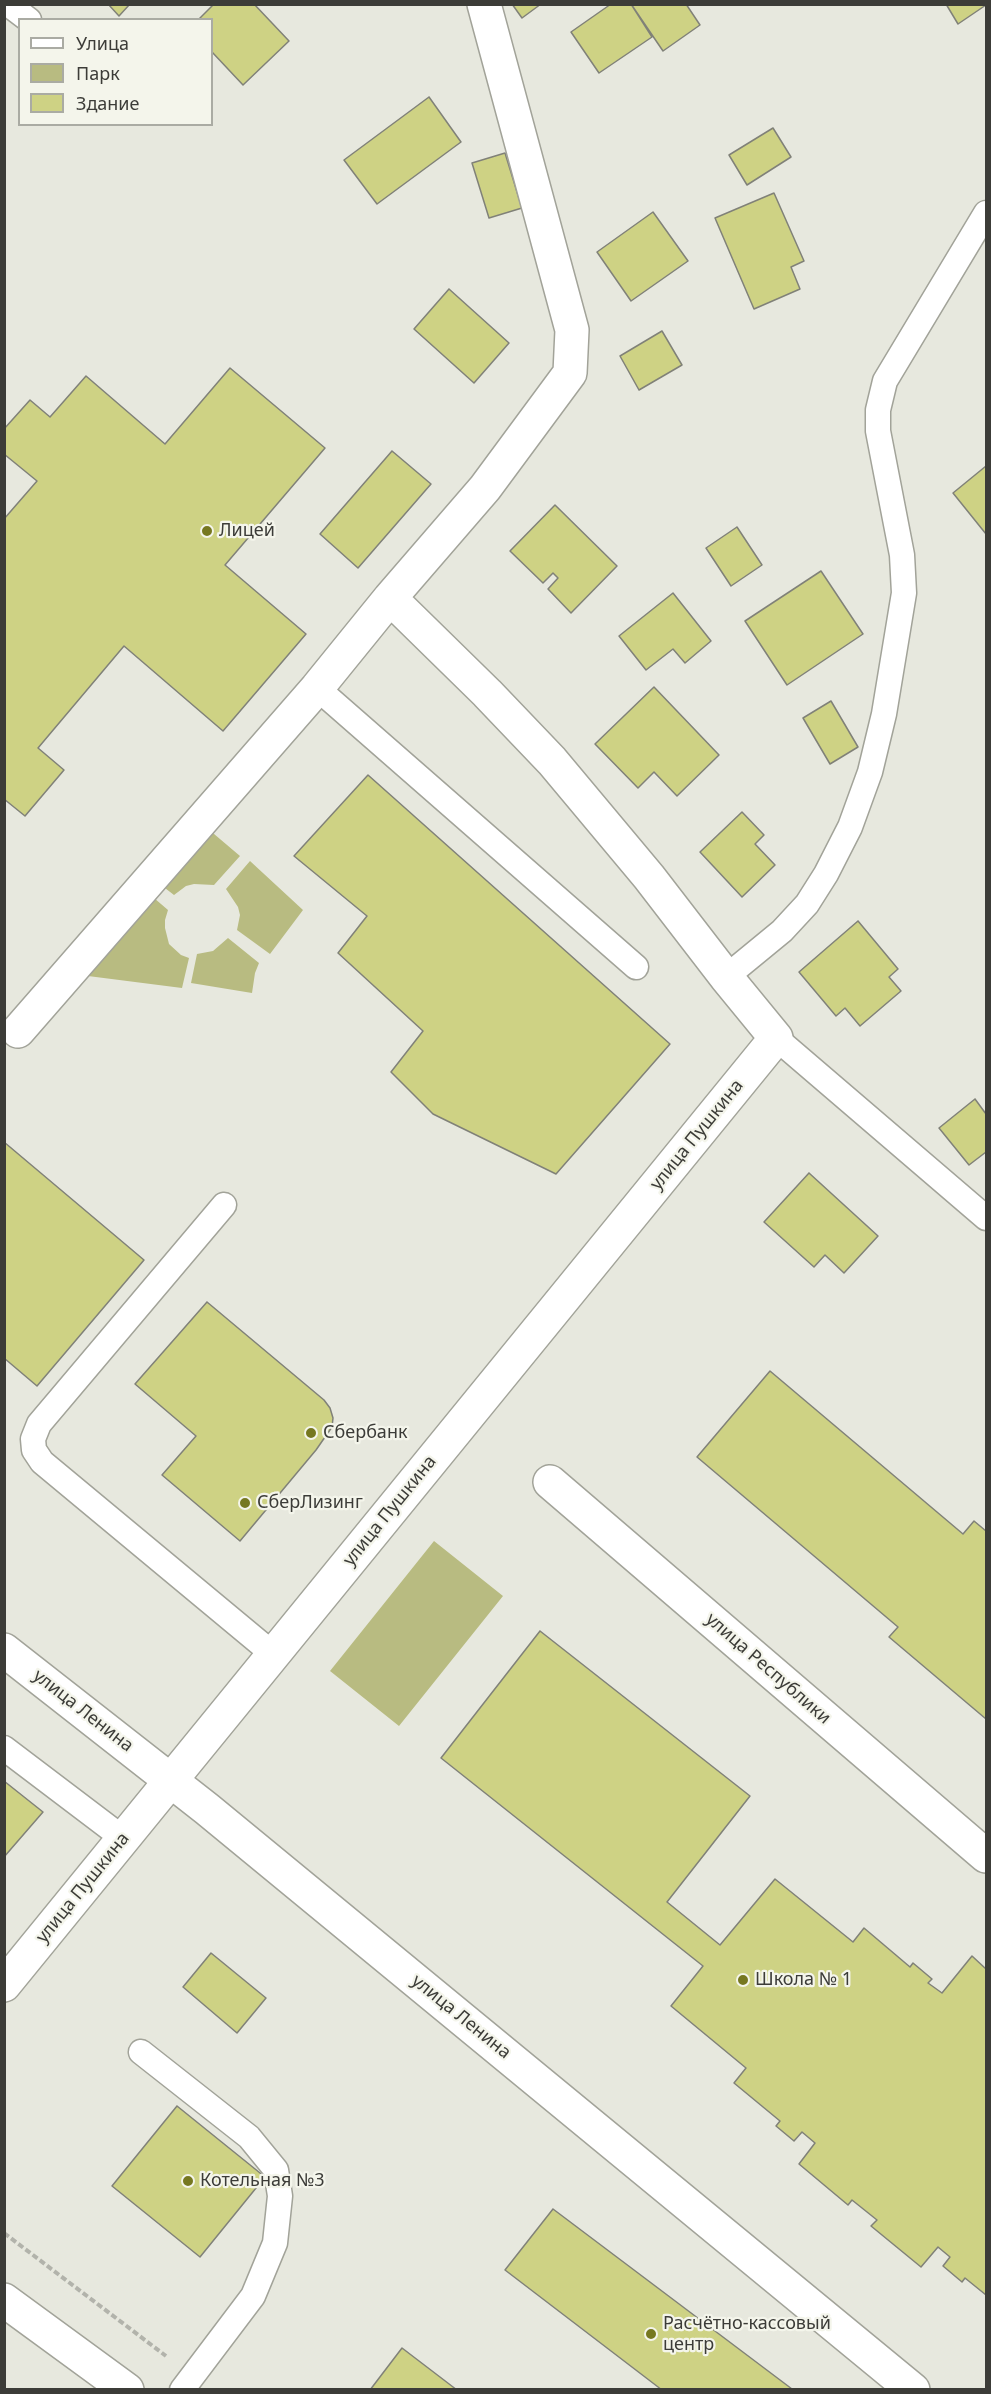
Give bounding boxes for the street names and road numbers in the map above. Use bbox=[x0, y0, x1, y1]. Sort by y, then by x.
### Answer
street label: улица Пушкина bbox=[646, 1075, 748, 1195]
street label: улица Пушкина bbox=[339, 1451, 441, 1571]
street label: улица Республики bbox=[701, 1609, 835, 1729]
street label: улица Ленина bbox=[28, 1665, 138, 1757]
street label: улица Пушкина bbox=[32, 1828, 134, 1948]
street label: улица Ленина bbox=[407, 1970, 515, 2064]

